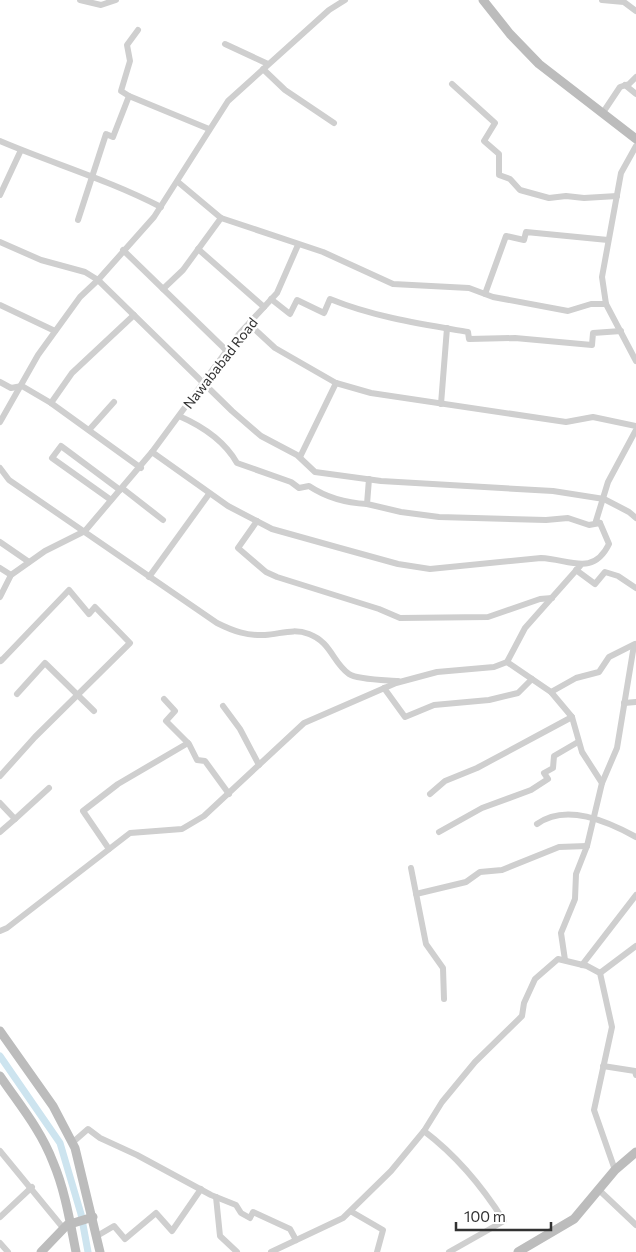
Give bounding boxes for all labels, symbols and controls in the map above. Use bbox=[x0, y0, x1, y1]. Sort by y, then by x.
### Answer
street label: Nawababad Road bbox=[179, 314, 261, 412]
scale bar bbox=[456, 1200, 551, 1232]
text: 100 m bbox=[464, 1207, 506, 1225]

